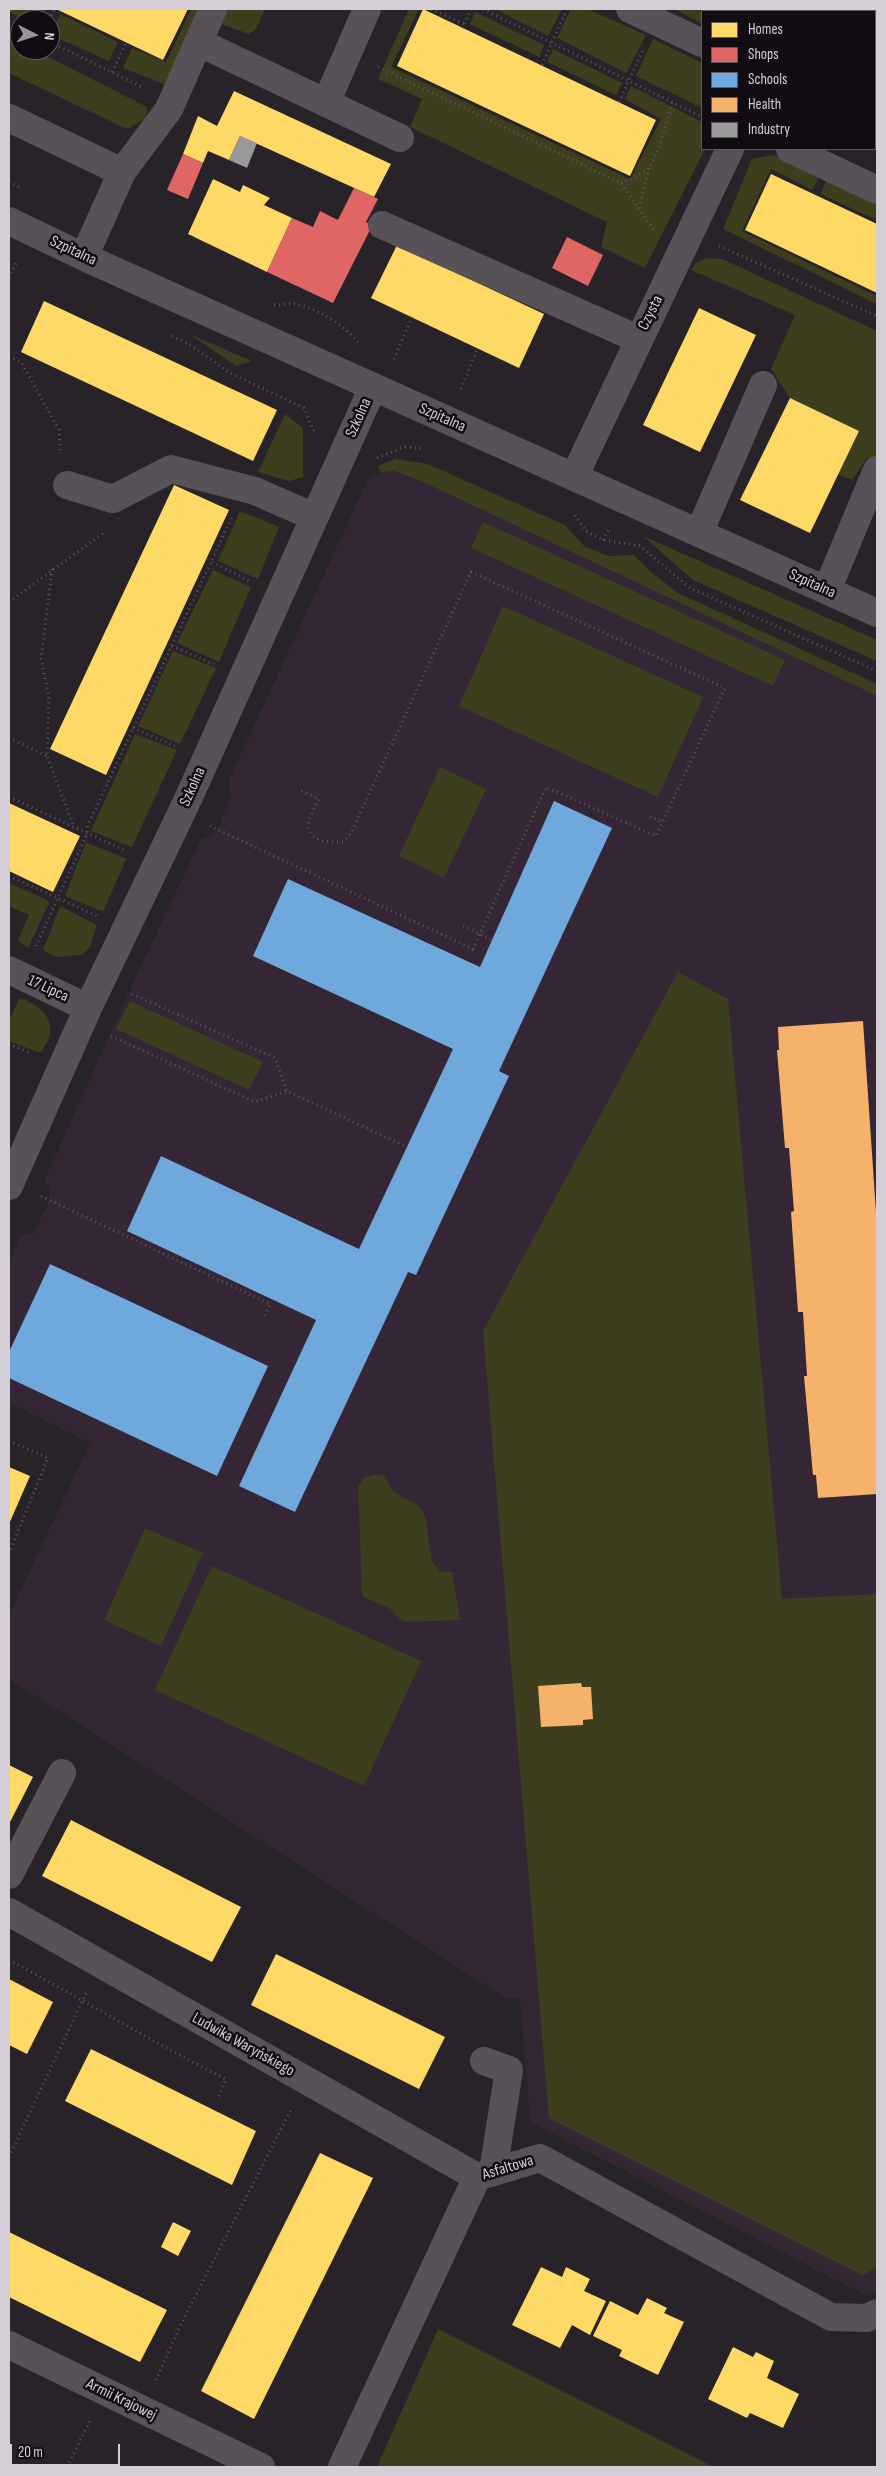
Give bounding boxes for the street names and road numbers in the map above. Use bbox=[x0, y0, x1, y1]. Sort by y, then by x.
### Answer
street label: Szpitalna bbox=[47, 232, 99, 270]
street label: Czysta bbox=[634, 292, 668, 334]
street label: Szkolna bbox=[342, 395, 376, 441]
street label: Szpitalna bbox=[416, 399, 468, 437]
street label: Szpitalna bbox=[786, 565, 838, 603]
street label: Szkolna bbox=[176, 764, 210, 810]
street label: 17 Lipca bbox=[25, 971, 71, 1007]
street label: Ludwika Waryńskiego bbox=[188, 2009, 298, 2081]
street label: Asfaltowa bbox=[480, 2151, 536, 2185]
street label: Armii Krajowej bbox=[83, 2375, 159, 2425]

